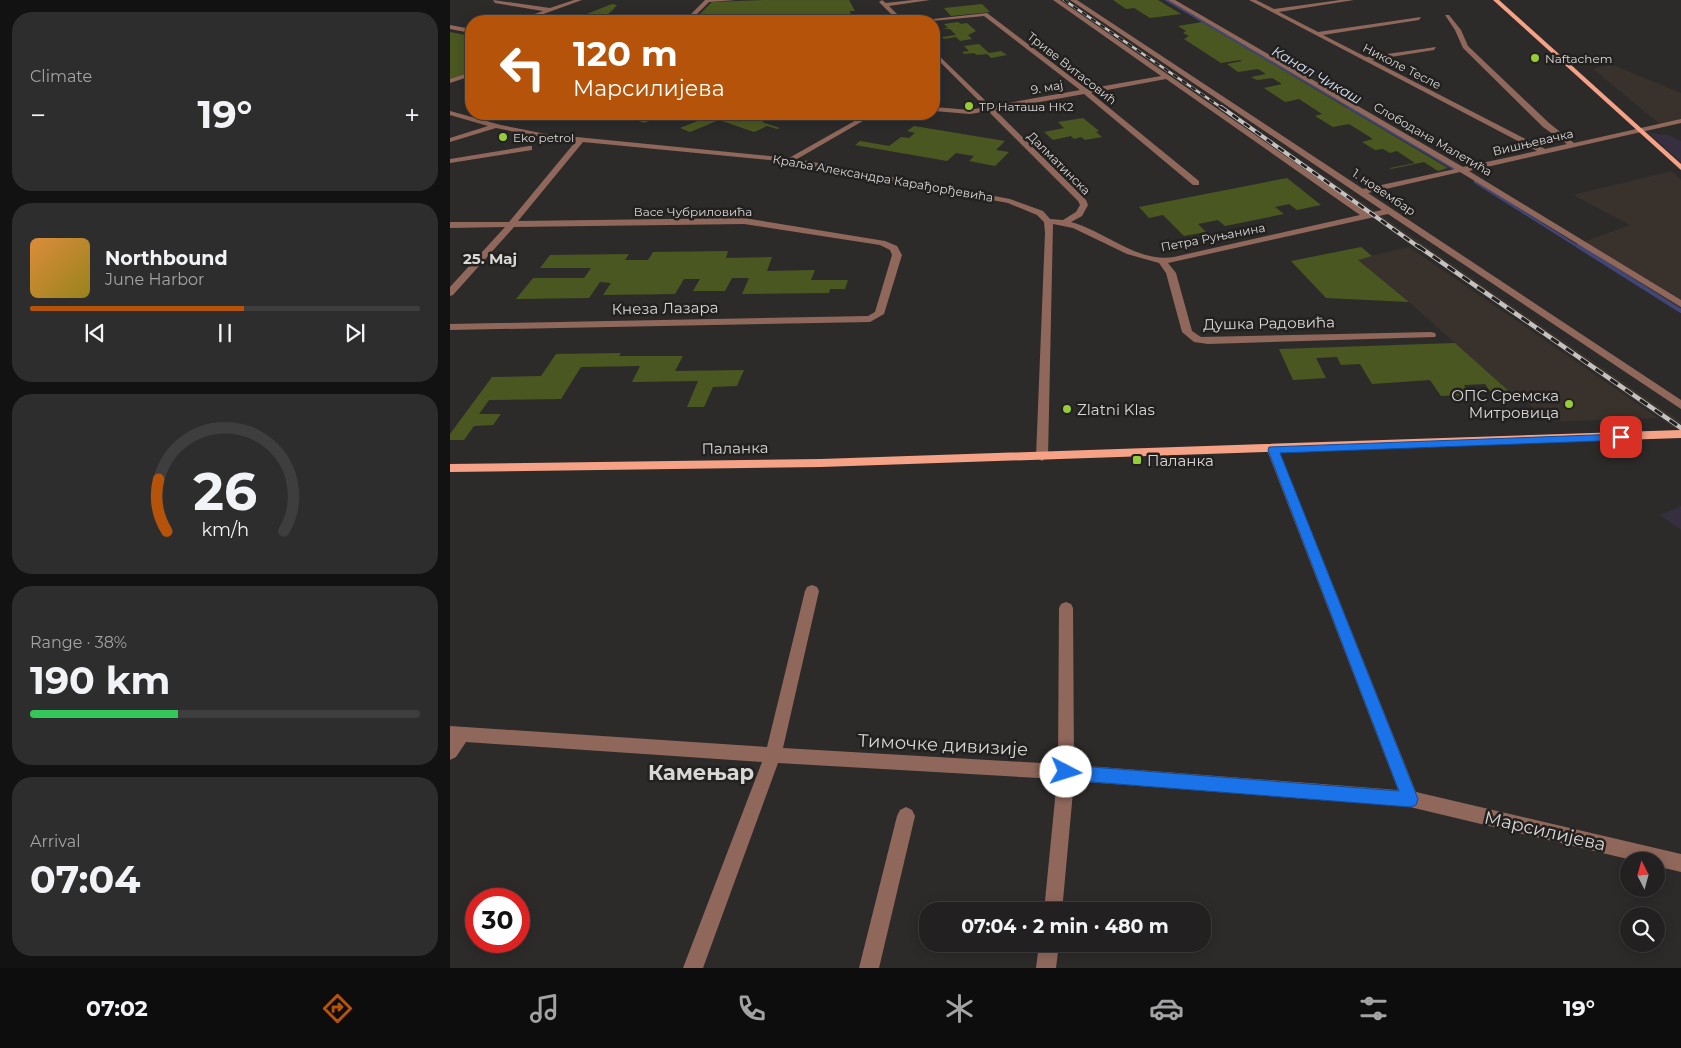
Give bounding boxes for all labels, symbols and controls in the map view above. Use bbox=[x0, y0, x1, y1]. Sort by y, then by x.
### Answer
street label: Триве Витасовић bbox=[1024, 29, 1120, 107]
text: 120 m bbox=[573, 32, 678, 75]
icon: left bbox=[490, 35, 555, 100]
street label: Николе Тесле bbox=[1360, 40, 1444, 92]
water label: Канал Чикаш bbox=[1269, 42, 1365, 108]
place label: Naftachem bbox=[1545, 51, 1612, 66]
marker: Naftachem bbox=[1529, 52, 1541, 64]
text: Climate bbox=[30, 67, 92, 86]
text: Марсилијева bbox=[573, 75, 725, 102]
street label: 9. мај bbox=[1030, 77, 1064, 97]
text: 19° bbox=[198, 91, 253, 138]
text: − bbox=[30, 98, 46, 132]
text: + bbox=[404, 98, 420, 132]
place label: ТР Наташа НК2 bbox=[979, 99, 1074, 114]
street label: Слободана Малетића bbox=[1371, 99, 1495, 179]
marker: ТР Наташа НК2 bbox=[963, 100, 975, 112]
street label: Вишњевачка bbox=[1491, 125, 1575, 159]
street label: Далматинска bbox=[1024, 128, 1094, 198]
place label: Eko petrol bbox=[513, 130, 574, 145]
marker: Eko petrol bbox=[497, 131, 509, 143]
street label: Краља Александра Карађорђевића bbox=[772, 151, 994, 205]
street label: 1. новембар bbox=[1350, 165, 1418, 219]
street label: Васе Чубриловића bbox=[634, 204, 752, 219]
street label: Петра Руњанина bbox=[1160, 220, 1266, 254]
text: Northbound bbox=[105, 247, 228, 270]
district label: 25. Мај bbox=[463, 249, 517, 268]
text: June Harbor bbox=[105, 270, 204, 289]
street label: Кнеза Лазара bbox=[611, 298, 719, 318]
street label: Душка Радовића bbox=[1203, 312, 1335, 334]
icon: previous bbox=[81, 319, 109, 347]
icon: pause bbox=[211, 319, 239, 347]
icon: next bbox=[341, 319, 369, 347]
place label: ОПС Сремска Митровица bbox=[1451, 386, 1559, 422]
marker: ОПС Сремска Митровица bbox=[1563, 398, 1575, 410]
place label: Zlatni Klas bbox=[1077, 400, 1155, 419]
marker: Zlatni Klas bbox=[1061, 403, 1073, 415]
pin bbox=[1600, 416, 1642, 458]
icon: arrive bbox=[1607, 423, 1635, 451]
street label: Паланка bbox=[701, 438, 769, 458]
place label: Паланка bbox=[1147, 451, 1214, 470]
marker: Паланка bbox=[1131, 454, 1143, 466]
text: 26 bbox=[193, 460, 257, 523]
text: km/h bbox=[201, 519, 249, 540]
text: Range · 38% bbox=[30, 633, 127, 652]
text: 190 km bbox=[30, 657, 170, 704]
street label: Тимочке дивизије bbox=[857, 730, 1029, 760]
position arrow bbox=[1039, 745, 1091, 797]
district label: Камењар bbox=[648, 760, 754, 785]
street label: Марсилијева bbox=[1482, 806, 1608, 856]
text: Arrival bbox=[30, 832, 80, 851]
north arrow bbox=[1620, 852, 1665, 898]
map controls bbox=[1620, 852, 1665, 952]
text: 07:04 bbox=[30, 856, 140, 903]
speed limit sign: 30 bbox=[465, 888, 530, 953]
button: search bbox=[1620, 907, 1665, 952]
text: 07:04 · 2 min · 480 m bbox=[961, 915, 1169, 938]
icon: directions bbox=[320, 991, 355, 1026]
icon: music bbox=[527, 991, 562, 1026]
icon: phone bbox=[734, 991, 769, 1026]
icon: climate bbox=[942, 991, 977, 1026]
icon: car bbox=[1149, 991, 1184, 1026]
icon: filters bbox=[1356, 991, 1391, 1026]
text: 07:02 bbox=[86, 995, 148, 1022]
text: 19° bbox=[1563, 995, 1595, 1022]

